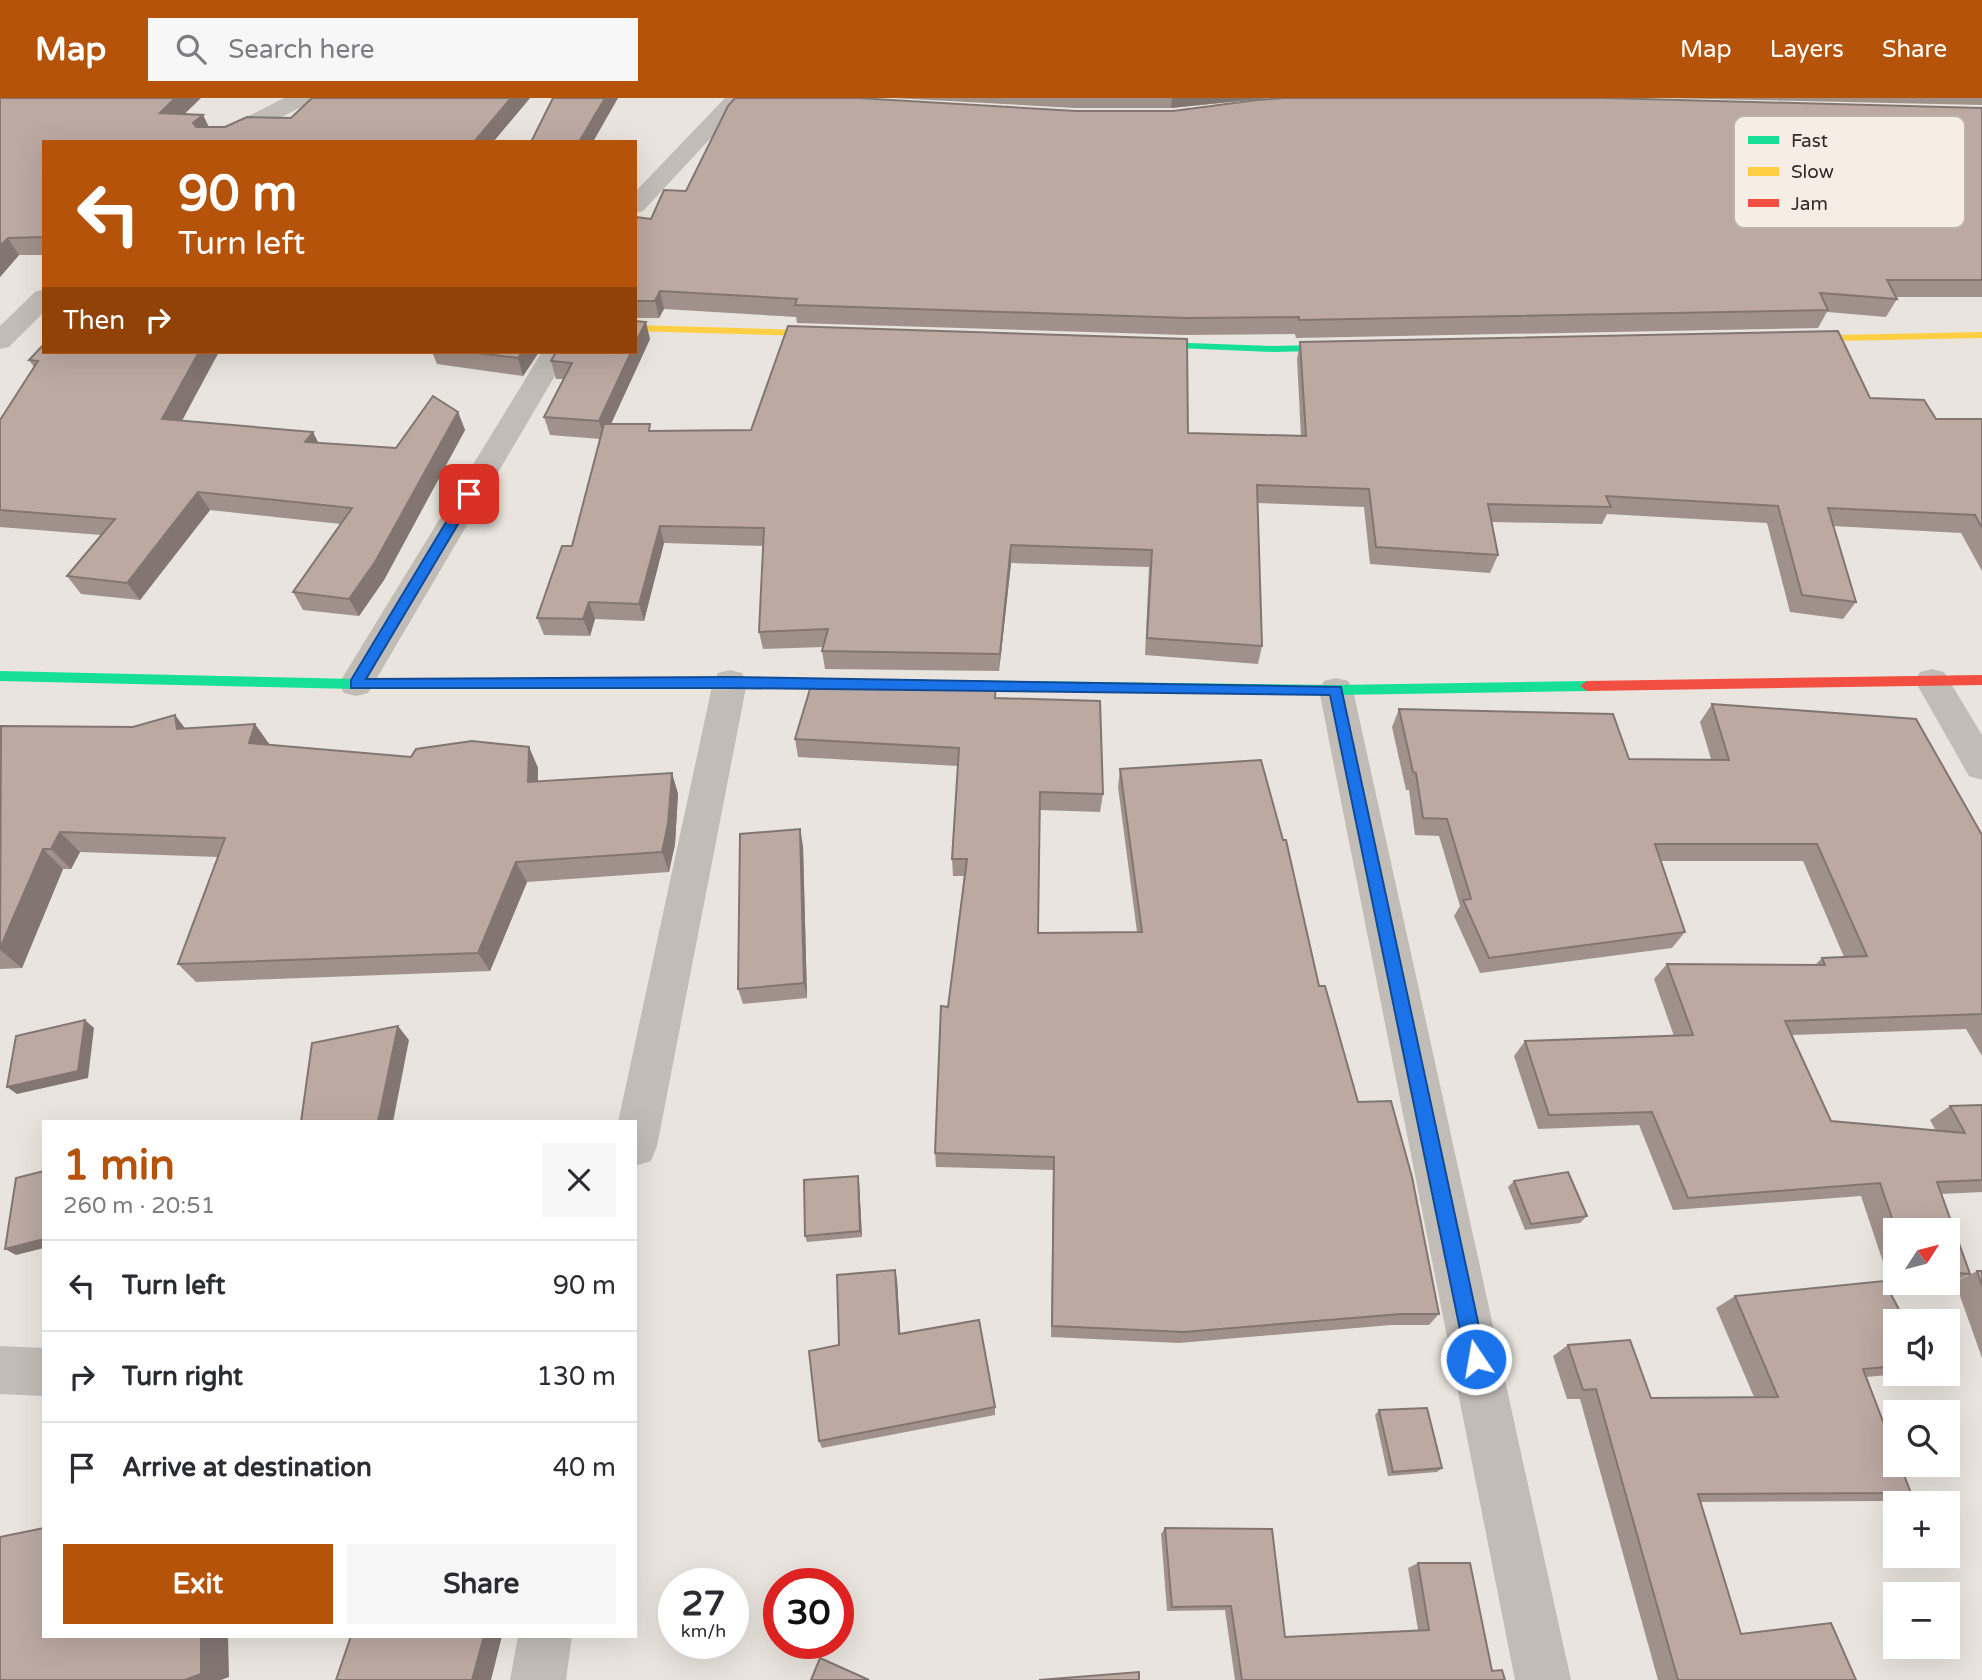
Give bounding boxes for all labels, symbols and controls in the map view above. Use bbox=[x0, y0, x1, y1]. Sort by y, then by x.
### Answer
search box bbox=[148, 18, 638, 81]
text: Map bbox=[35, 30, 106, 69]
icon: search bbox=[172, 30, 210, 68]
text: Search here bbox=[228, 34, 374, 65]
text: Map bbox=[1680, 35, 1732, 64]
text: Layers bbox=[1770, 35, 1844, 64]
text: Share bbox=[1882, 35, 1947, 64]
legend bbox=[1734, 116, 1965, 228]
text: Fast bbox=[1791, 130, 1828, 152]
text: Slow bbox=[1791, 161, 1834, 183]
text: 90 m bbox=[178, 165, 297, 224]
icon: left bbox=[63, 168, 154, 259]
text: Jam bbox=[1791, 193, 1828, 215]
text: Turn left bbox=[178, 225, 305, 263]
icon: right bbox=[139, 301, 177, 339]
text: Then bbox=[63, 305, 125, 336]
pin bbox=[439, 464, 499, 524]
icon: arrive bbox=[450, 475, 488, 513]
text: 1 min bbox=[63, 1140, 175, 1191]
button: close bbox=[542, 1143, 616, 1217]
text: 260 m · 20:51 bbox=[63, 1192, 215, 1220]
north arrow bbox=[1883, 1218, 1960, 1295]
map controls bbox=[1883, 1218, 1960, 1659]
icon: left bbox=[63, 1267, 101, 1305]
text: Turn left bbox=[122, 1270, 225, 1301]
text: 90 m bbox=[553, 1270, 616, 1301]
button: sound bbox=[1883, 1309, 1960, 1386]
position arrow bbox=[1439, 1322, 1513, 1396]
icon: right bbox=[63, 1358, 101, 1396]
text: Turn right bbox=[122, 1361, 243, 1392]
text: 130 m bbox=[536, 1361, 616, 1392]
button: search bbox=[1883, 1400, 1960, 1477]
icon: arrive bbox=[63, 1449, 101, 1487]
text: Arrive at destination bbox=[122, 1452, 372, 1483]
text: 40 m bbox=[553, 1452, 616, 1483]
button: + bbox=[1883, 1491, 1960, 1568]
button: Exit bbox=[63, 1544, 333, 1624]
button: Share bbox=[347, 1544, 616, 1624]
speed limit sign: 30 bbox=[763, 1568, 854, 1659]
button: − bbox=[1883, 1582, 1960, 1659]
text: 27 bbox=[682, 1583, 725, 1625]
text: km/h bbox=[681, 1620, 726, 1642]

